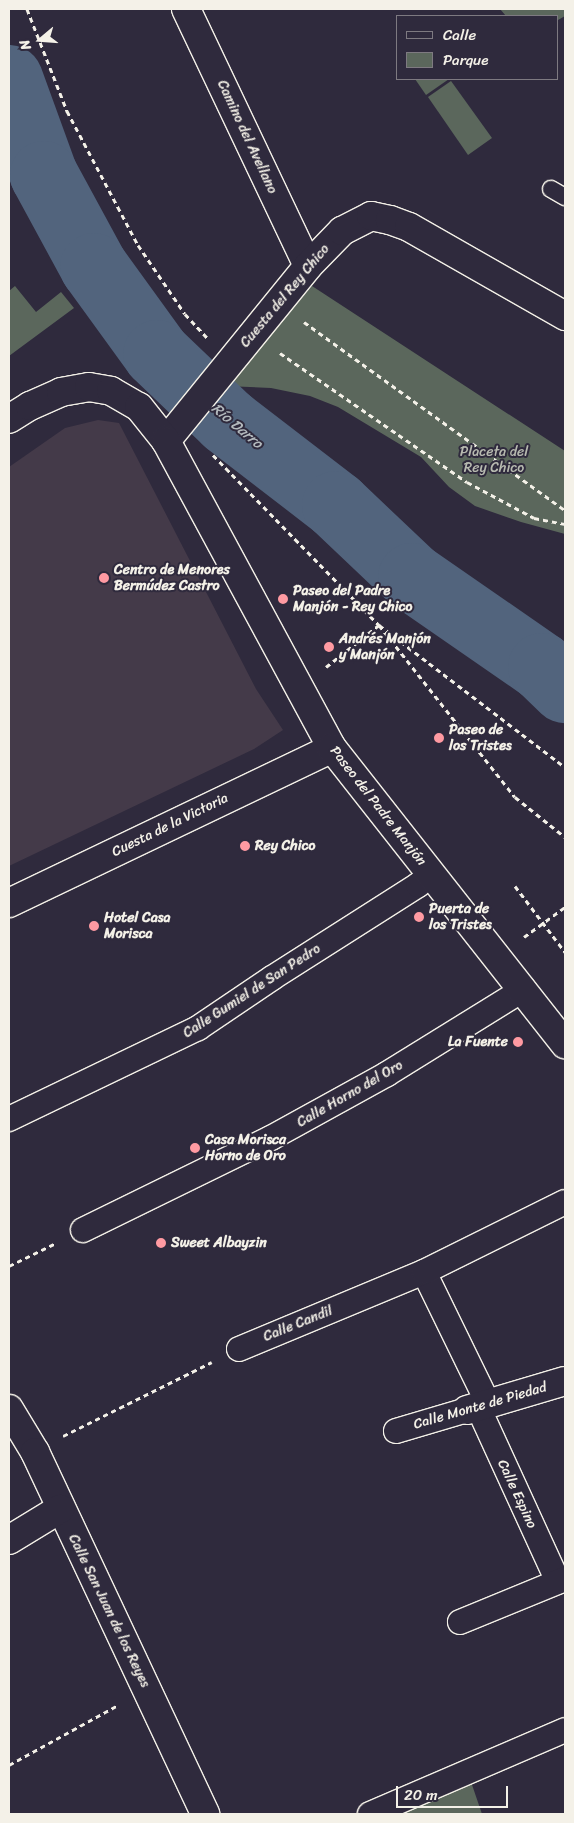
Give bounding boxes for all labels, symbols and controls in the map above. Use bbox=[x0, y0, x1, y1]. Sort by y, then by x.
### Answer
north arrow bbox=[15, 15, 65, 65]
legend bbox=[396, 15, 559, 80]
text: Calle bbox=[443, 22, 476, 48]
text: N bbox=[12, 36, 39, 53]
text: Parque bbox=[443, 47, 488, 73]
street label: Camino del Avellano bbox=[213, 78, 281, 196]
street label: Cuesta del Rey Chico bbox=[237, 241, 333, 351]
water label: Río Darro bbox=[208, 399, 266, 453]
park label: Placeta del Rey Chico bbox=[460, 444, 528, 477]
place label: Centro de Menores Bermúdez Castro bbox=[114, 562, 230, 594]
marker: Centro de Menores Bermúdez Castro bbox=[98, 572, 110, 584]
place label: Paseo del Padre Manjón - Rey Chico bbox=[293, 583, 413, 616]
marker: Paseo del Padre Manjón - Rey Chico bbox=[277, 593, 289, 605]
place label: Andrés Manjón y Manjón bbox=[339, 631, 431, 664]
marker: Andrés Manjón y Manjón bbox=[323, 641, 335, 653]
place label: Paseo de los Tristes bbox=[449, 722, 512, 754]
marker: Paseo de los Tristes bbox=[433, 732, 445, 744]
street label: Paseo del Padre Manjón bbox=[326, 743, 430, 869]
street label: Cuesta de la Victoria bbox=[109, 789, 231, 861]
place label: Rey Chico bbox=[255, 838, 316, 854]
marker: Rey Chico bbox=[239, 840, 251, 852]
place label: Puerta de los Tristes bbox=[429, 901, 492, 934]
place label: Hotel Casa Morisca bbox=[104, 910, 171, 942]
marker: Puerta de los Tristes bbox=[413, 911, 425, 923]
marker: Hotel Casa Morisca bbox=[88, 920, 100, 932]
street label: Calle Gumiel de San Pedro bbox=[180, 940, 324, 1042]
place label: La Fuente bbox=[448, 1034, 508, 1050]
marker: La Fuente bbox=[512, 1036, 524, 1048]
street label: Calle Horno del Oro bbox=[294, 1057, 406, 1131]
place label: Casa Morisca Horno de Oro bbox=[205, 1132, 286, 1164]
marker: Casa Morisca Horno de Oro bbox=[189, 1142, 201, 1154]
place label: Sweet Albayzin bbox=[171, 1235, 267, 1251]
marker: Sweet Albayzin bbox=[155, 1237, 167, 1249]
street label: Calle Candil bbox=[261, 1303, 335, 1345]
street label: Calle Monte de Piedad bbox=[412, 1379, 548, 1433]
street label: Calle Espino bbox=[494, 1457, 540, 1531]
street label: Calle San Juan de los Reyes bbox=[64, 1531, 154, 1691]
scale bar bbox=[399, 1776, 512, 1808]
text: 20 m bbox=[404, 1782, 438, 1808]

